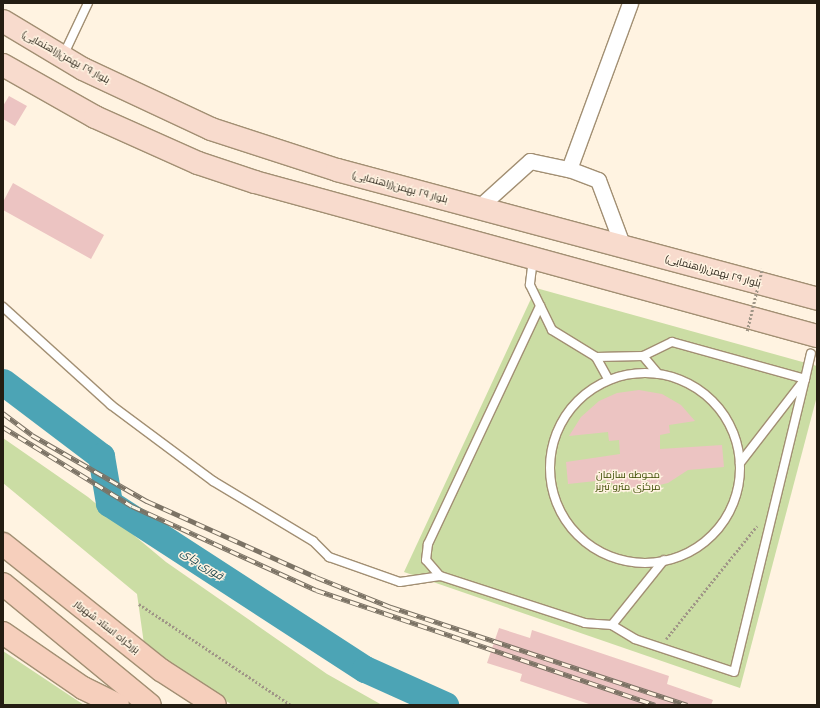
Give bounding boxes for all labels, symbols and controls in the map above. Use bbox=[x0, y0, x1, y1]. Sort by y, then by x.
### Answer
street label: بلوار ٢٩ بهمن(راهنمایی) bbox=[20, 28, 112, 86]
street label: بلوار ٢٩ بهمن(راهنمایی) bbox=[351, 168, 449, 206]
street label: بلوار ٢٩ بهمن(راهنمایی) bbox=[664, 252, 762, 290]
park label: محوطه سازمان مرکزی مترو تبریز bbox=[595, 468, 661, 492]
water label: قوری چای bbox=[178, 545, 226, 583]
street label: بزرگراه استاد شهریار bbox=[72, 598, 142, 656]

